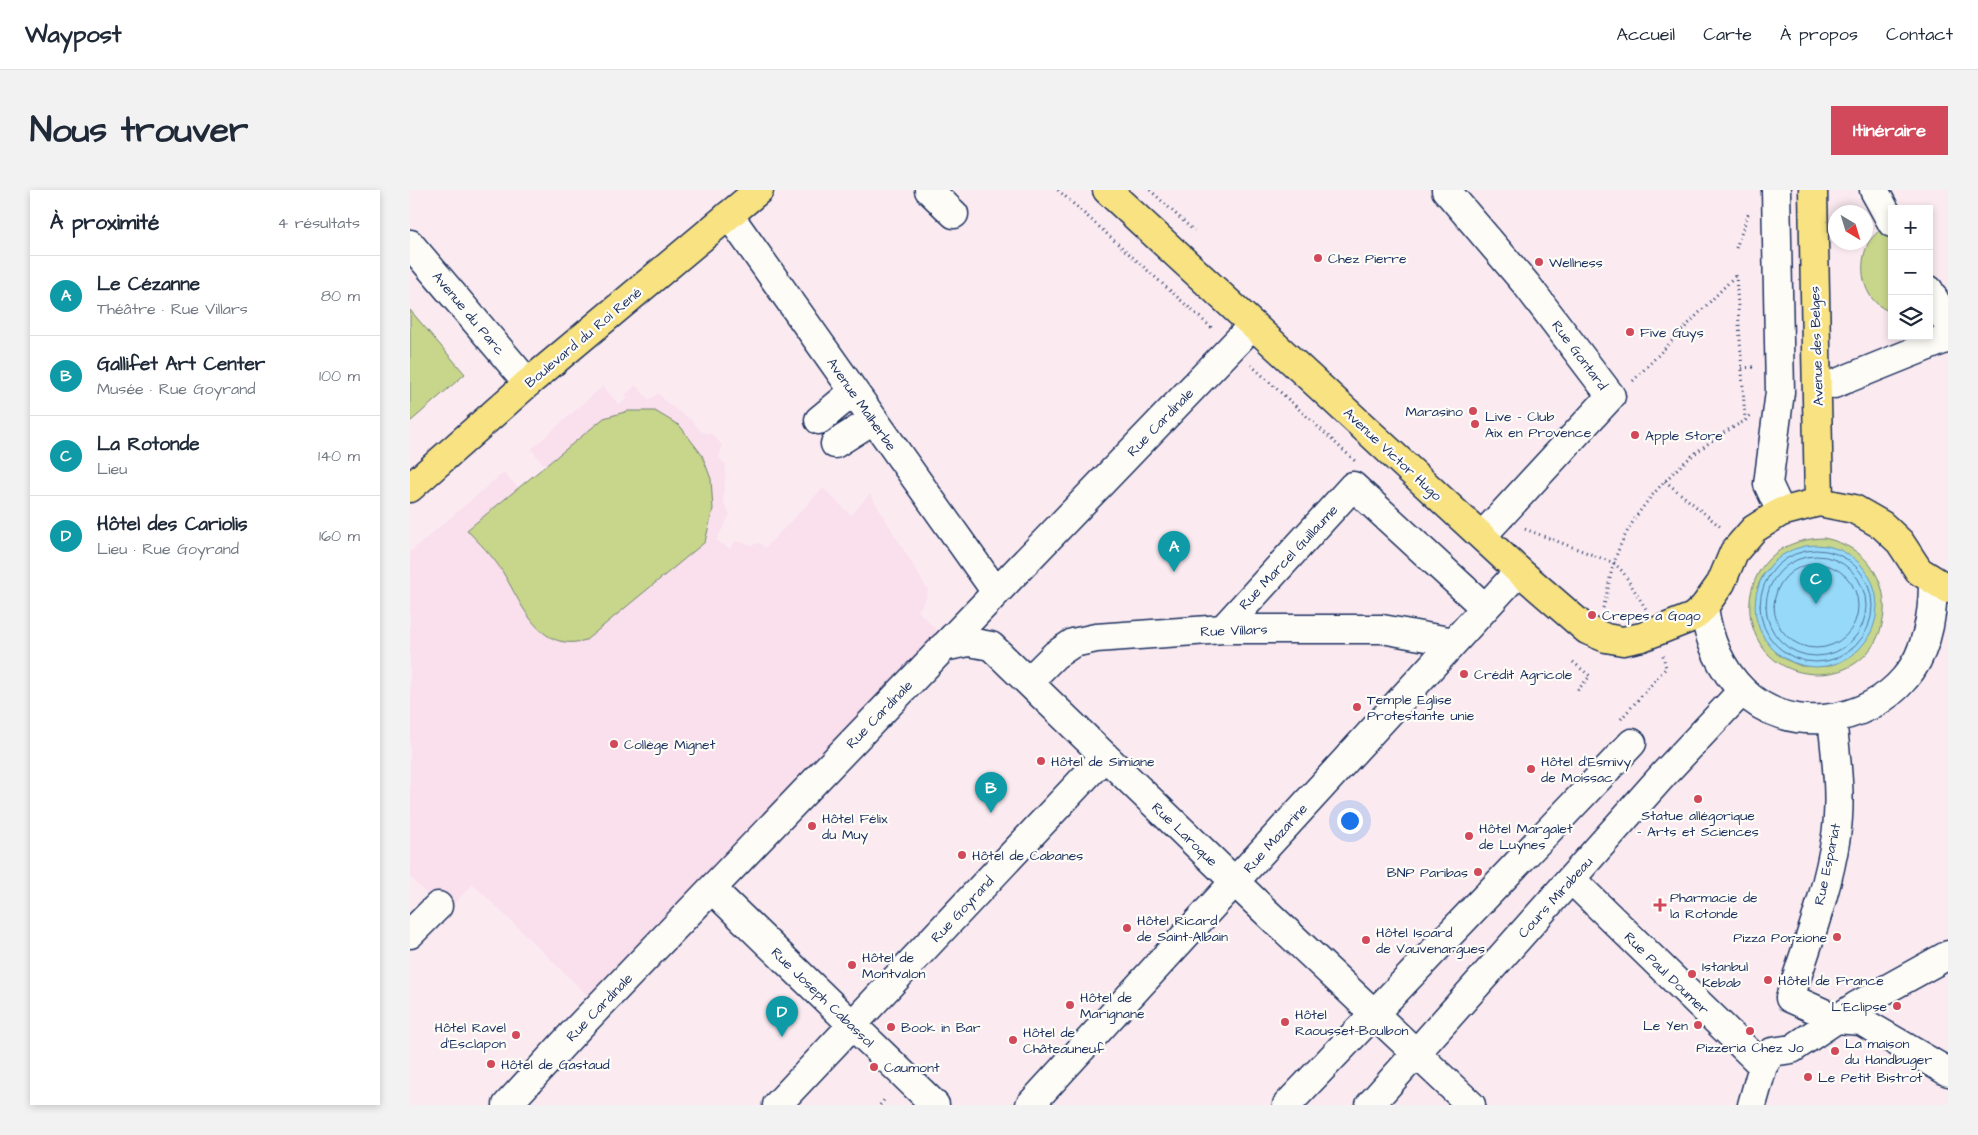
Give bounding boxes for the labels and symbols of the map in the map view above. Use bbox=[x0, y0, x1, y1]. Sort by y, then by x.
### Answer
north arrow bbox=[1828, 205, 1873, 250]
place label: Chez Pierre bbox=[1328, 249, 1407, 269]
marker: Chez Pierre bbox=[1312, 252, 1324, 264]
place label: Wellness bbox=[1549, 253, 1603, 273]
marker: Wellness bbox=[1533, 256, 1545, 268]
street label: Avenue du Parc bbox=[427, 268, 509, 360]
street label: Boulevard du Roi René bbox=[521, 283, 647, 393]
street label: Avenue des Belges bbox=[1805, 286, 1829, 406]
street label: Rue Gontard bbox=[1546, 317, 1612, 395]
place label: Five Guys bbox=[1640, 323, 1704, 343]
marker: Five Guys bbox=[1624, 326, 1636, 338]
street label: Avenue Malherbe bbox=[822, 354, 901, 456]
street label: Rue Cardinale bbox=[1123, 384, 1199, 461]
place label: Marasino bbox=[1405, 402, 1463, 422]
street label: Avenue Victor Hugo bbox=[1339, 404, 1446, 506]
marker: Marasino bbox=[1467, 405, 1479, 417]
place label: Live - Club Aix en Provence bbox=[1485, 407, 1592, 443]
marker: Live - Club Aix en Provence bbox=[1469, 418, 1481, 430]
place label: Apple Store bbox=[1645, 426, 1723, 446]
marker: Apple Store bbox=[1629, 429, 1641, 441]
street label: Rue Marcel Guillaume bbox=[1235, 500, 1343, 615]
pin: A bbox=[1158, 531, 1190, 572]
pin: C bbox=[1800, 563, 1832, 604]
place label: Crepes a Gogo bbox=[1602, 606, 1701, 626]
marker: Crepes a Gogo bbox=[1586, 609, 1598, 621]
street label: Rue Villars bbox=[1200, 620, 1268, 642]
place label: Crédit Agricole bbox=[1474, 665, 1573, 685]
marker: Crédit Agricole bbox=[1458, 668, 1470, 680]
street label: Rue Cardinale bbox=[842, 676, 918, 753]
place label: Temple Eglise Protestante unie bbox=[1367, 690, 1475, 726]
marker: Temple Eglise Protestante unie bbox=[1351, 701, 1363, 713]
place label: Collège Mignet bbox=[624, 735, 716, 755]
marker: Collège Mignet bbox=[608, 738, 620, 750]
place label: Hôtel de Simiane bbox=[1051, 752, 1155, 772]
place label: Hôtel d'Esmivy de Moissac bbox=[1541, 752, 1631, 788]
marker: Hôtel de Simiane bbox=[1035, 755, 1047, 767]
marker: Hôtel d'Esmivy de Moissac bbox=[1525, 763, 1537, 775]
pin: B bbox=[975, 772, 1007, 813]
marker: Statue allégorique - Arts et Sciences bbox=[1692, 793, 1704, 805]
street label: Rue Laroque bbox=[1147, 798, 1222, 872]
street label: Rue Mazarine bbox=[1239, 799, 1313, 878]
place label: Statue allégorique - Arts et Sciences bbox=[1637, 806, 1759, 842]
your location bbox=[1337, 808, 1363, 834]
place label: Hôtel Félix du Muy bbox=[822, 809, 888, 845]
place label: Hôtel Margalet de Luynes bbox=[1479, 819, 1573, 855]
marker: Hôtel Félix du Muy bbox=[806, 820, 818, 832]
street label: Rue Espariat bbox=[1810, 821, 1846, 907]
marker: Hôtel Margalet de Luynes bbox=[1463, 830, 1475, 842]
place label: Hôtel de Cabanes bbox=[972, 846, 1083, 866]
marker: Hôtel de Cabanes bbox=[956, 849, 968, 861]
street label: Cours Mirabeau bbox=[1514, 853, 1598, 943]
place label: BNP Paribas bbox=[1387, 863, 1468, 883]
marker: BNP Paribas bbox=[1472, 866, 1484, 878]
street label: Rue Goyrand bbox=[927, 872, 999, 947]
place label: Pharmacie de la Rotonde bbox=[1670, 888, 1758, 924]
marker: Pharmacie de la Rotonde bbox=[1654, 899, 1666, 911]
place label: Hôtel Ricard de Saint-Albain bbox=[1137, 911, 1228, 947]
marker: Hôtel Ricard de Saint-Albain bbox=[1121, 922, 1133, 934]
place label: Hôtel Isoard de Vauvenargues bbox=[1376, 923, 1485, 959]
street label: Rue Paul Doumer bbox=[1619, 928, 1714, 1020]
place label: Pizza Porzione bbox=[1733, 928, 1827, 948]
marker: Pizza Porzione bbox=[1831, 931, 1843, 943]
marker: Hôtel Isoard de Vauvenargues bbox=[1360, 934, 1372, 946]
street label: Rue Joseph Cabassol bbox=[766, 943, 878, 1052]
place label: Hôtel de Montvalon bbox=[862, 948, 926, 984]
place label: Istanbul Kebab bbox=[1702, 957, 1748, 993]
marker: Hôtel de Montvalon bbox=[846, 959, 858, 971]
marker: Istanbul Kebab bbox=[1686, 968, 1698, 980]
street label: Rue Cardinale bbox=[562, 969, 638, 1046]
place label: Hôtel de France bbox=[1778, 971, 1884, 991]
marker: Hôtel de France bbox=[1762, 974, 1774, 986]
place label: Hôtel de Marignane bbox=[1080, 988, 1145, 1024]
pin: D bbox=[766, 996, 798, 1037]
place label: L'Eclipse bbox=[1831, 997, 1887, 1017]
marker: Hôtel de Marignane bbox=[1064, 999, 1076, 1011]
marker: L'Eclipse bbox=[1891, 1000, 1903, 1012]
place label: Hôtel Raousset-Boulbon bbox=[1295, 1005, 1409, 1041]
marker: Hôtel Raousset-Boulbon bbox=[1279, 1016, 1291, 1028]
place label: Le Yen bbox=[1643, 1016, 1688, 1036]
place label: Hôtel Ravel d'Esclapon bbox=[434, 1018, 506, 1054]
place label: Book in Bar bbox=[901, 1018, 981, 1038]
marker: Le Yen bbox=[1692, 1019, 1704, 1031]
marker: Book in Bar bbox=[885, 1021, 897, 1033]
place label: Hôtel de Châteauneuf bbox=[1023, 1023, 1105, 1059]
marker: Pizzeria Chez Jo bbox=[1744, 1025, 1756, 1037]
marker: Hôtel Ravel d'Esclapon bbox=[510, 1029, 522, 1041]
marker: Hôtel de Châteauneuf bbox=[1007, 1034, 1019, 1046]
place label: La maison du Handbuger bbox=[1845, 1034, 1932, 1070]
place label: Pizzeria Chez Jo bbox=[1696, 1038, 1804, 1058]
marker: La maison du Handbuger bbox=[1829, 1045, 1841, 1057]
place label: Hôtel de Gastaud bbox=[501, 1055, 610, 1075]
marker: Hôtel de Gastaud bbox=[485, 1058, 497, 1070]
place label: Caumont bbox=[884, 1058, 940, 1078]
marker: Caumont bbox=[868, 1061, 880, 1073]
place label: Le Petit Bistrot bbox=[1818, 1068, 1923, 1088]
marker: Le Petit Bistrot bbox=[1802, 1071, 1814, 1083]

